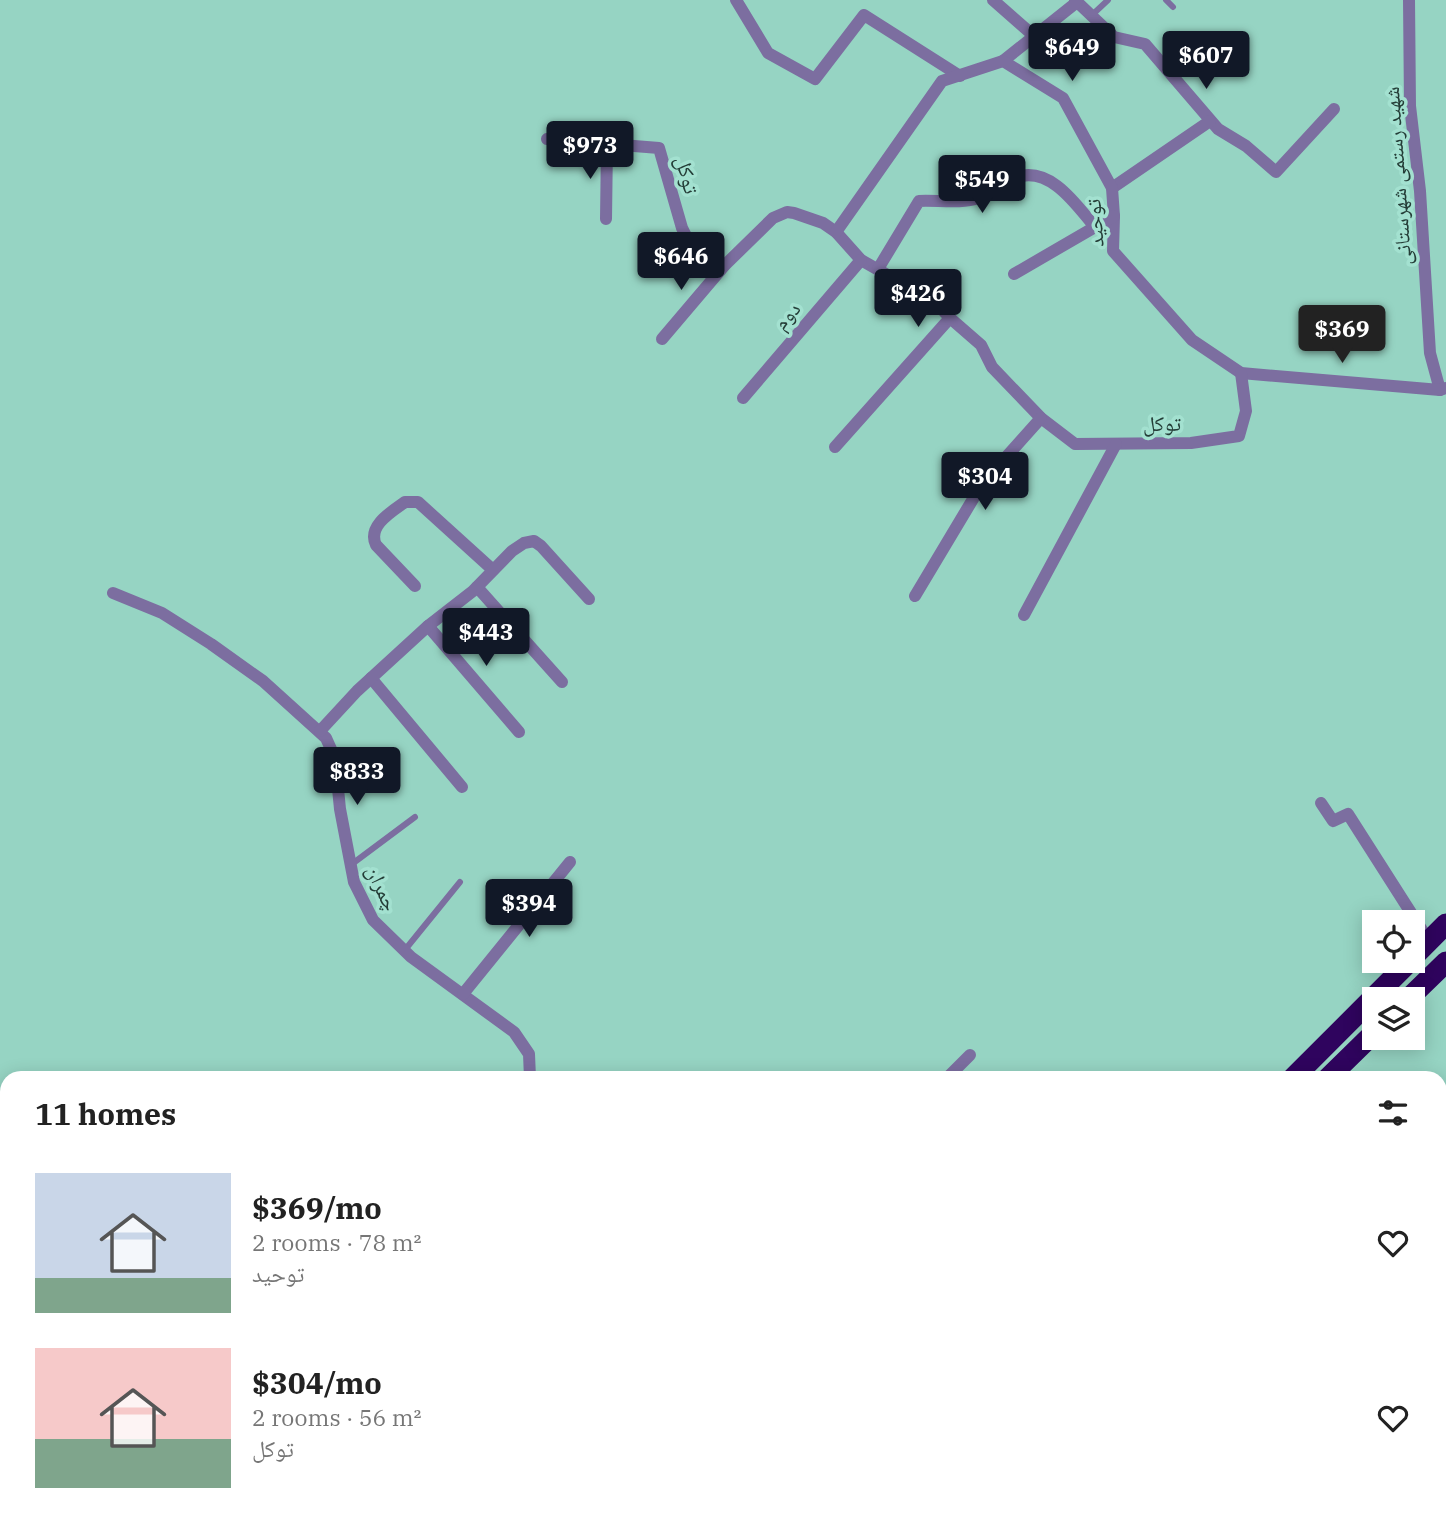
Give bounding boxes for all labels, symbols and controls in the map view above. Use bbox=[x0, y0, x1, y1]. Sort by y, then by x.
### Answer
pin: $649 bbox=[1031, 24, 1113, 83]
text: $649 bbox=[1044, 31, 1100, 61]
pin: $607 bbox=[1165, 32, 1247, 91]
text: $607 bbox=[1178, 39, 1234, 69]
street label: شهید رستمی شهرستانی bbox=[1377, 86, 1417, 266]
pin: $973 bbox=[549, 122, 631, 181]
text: $973 bbox=[562, 129, 618, 159]
street label: توکل bbox=[670, 153, 706, 197]
pin: $549 bbox=[941, 156, 1023, 215]
text: $549 bbox=[954, 163, 1010, 193]
street label: توحید bbox=[1078, 198, 1110, 248]
pin: $646 bbox=[640, 232, 722, 292]
text: $646 bbox=[653, 240, 709, 270]
pin: $426 bbox=[877, 270, 959, 329]
text: $426 bbox=[890, 277, 946, 307]
street label: دوم bbox=[766, 295, 807, 336]
pin: $369 bbox=[1301, 306, 1383, 365]
text: $369 bbox=[1314, 313, 1370, 343]
street label: توکل bbox=[1143, 409, 1181, 437]
pin: $304 bbox=[944, 452, 1026, 512]
text: $304 bbox=[957, 460, 1013, 490]
pin: $443 bbox=[445, 608, 527, 668]
text: $443 bbox=[458, 616, 514, 646]
pin: $833 bbox=[316, 748, 398, 807]
text: $833 bbox=[329, 755, 385, 785]
street label: چمران bbox=[360, 860, 406, 915]
pin: $394 bbox=[488, 880, 570, 939]
text: $394 bbox=[501, 887, 557, 917]
map controls bbox=[1362, 910, 1425, 1050]
button: locate bbox=[1362, 910, 1425, 973]
button: layers bbox=[1362, 987, 1425, 1050]
text: 11 homes bbox=[35, 1094, 176, 1133]
icon: filters bbox=[1374, 1094, 1412, 1132]
text: $369/mo bbox=[252, 1188, 382, 1227]
icon: home bbox=[91, 1201, 175, 1285]
icon: heart bbox=[1374, 1224, 1412, 1262]
text: 2 rooms · 78 m² bbox=[252, 1227, 422, 1257]
text: توحید bbox=[252, 1258, 304, 1288]
text: $304/mo bbox=[252, 1363, 382, 1402]
icon: home bbox=[91, 1376, 175, 1460]
icon: heart bbox=[1374, 1399, 1412, 1437]
text: 2 rooms · 56 m² bbox=[252, 1402, 422, 1432]
text: توکل bbox=[252, 1433, 294, 1463]

